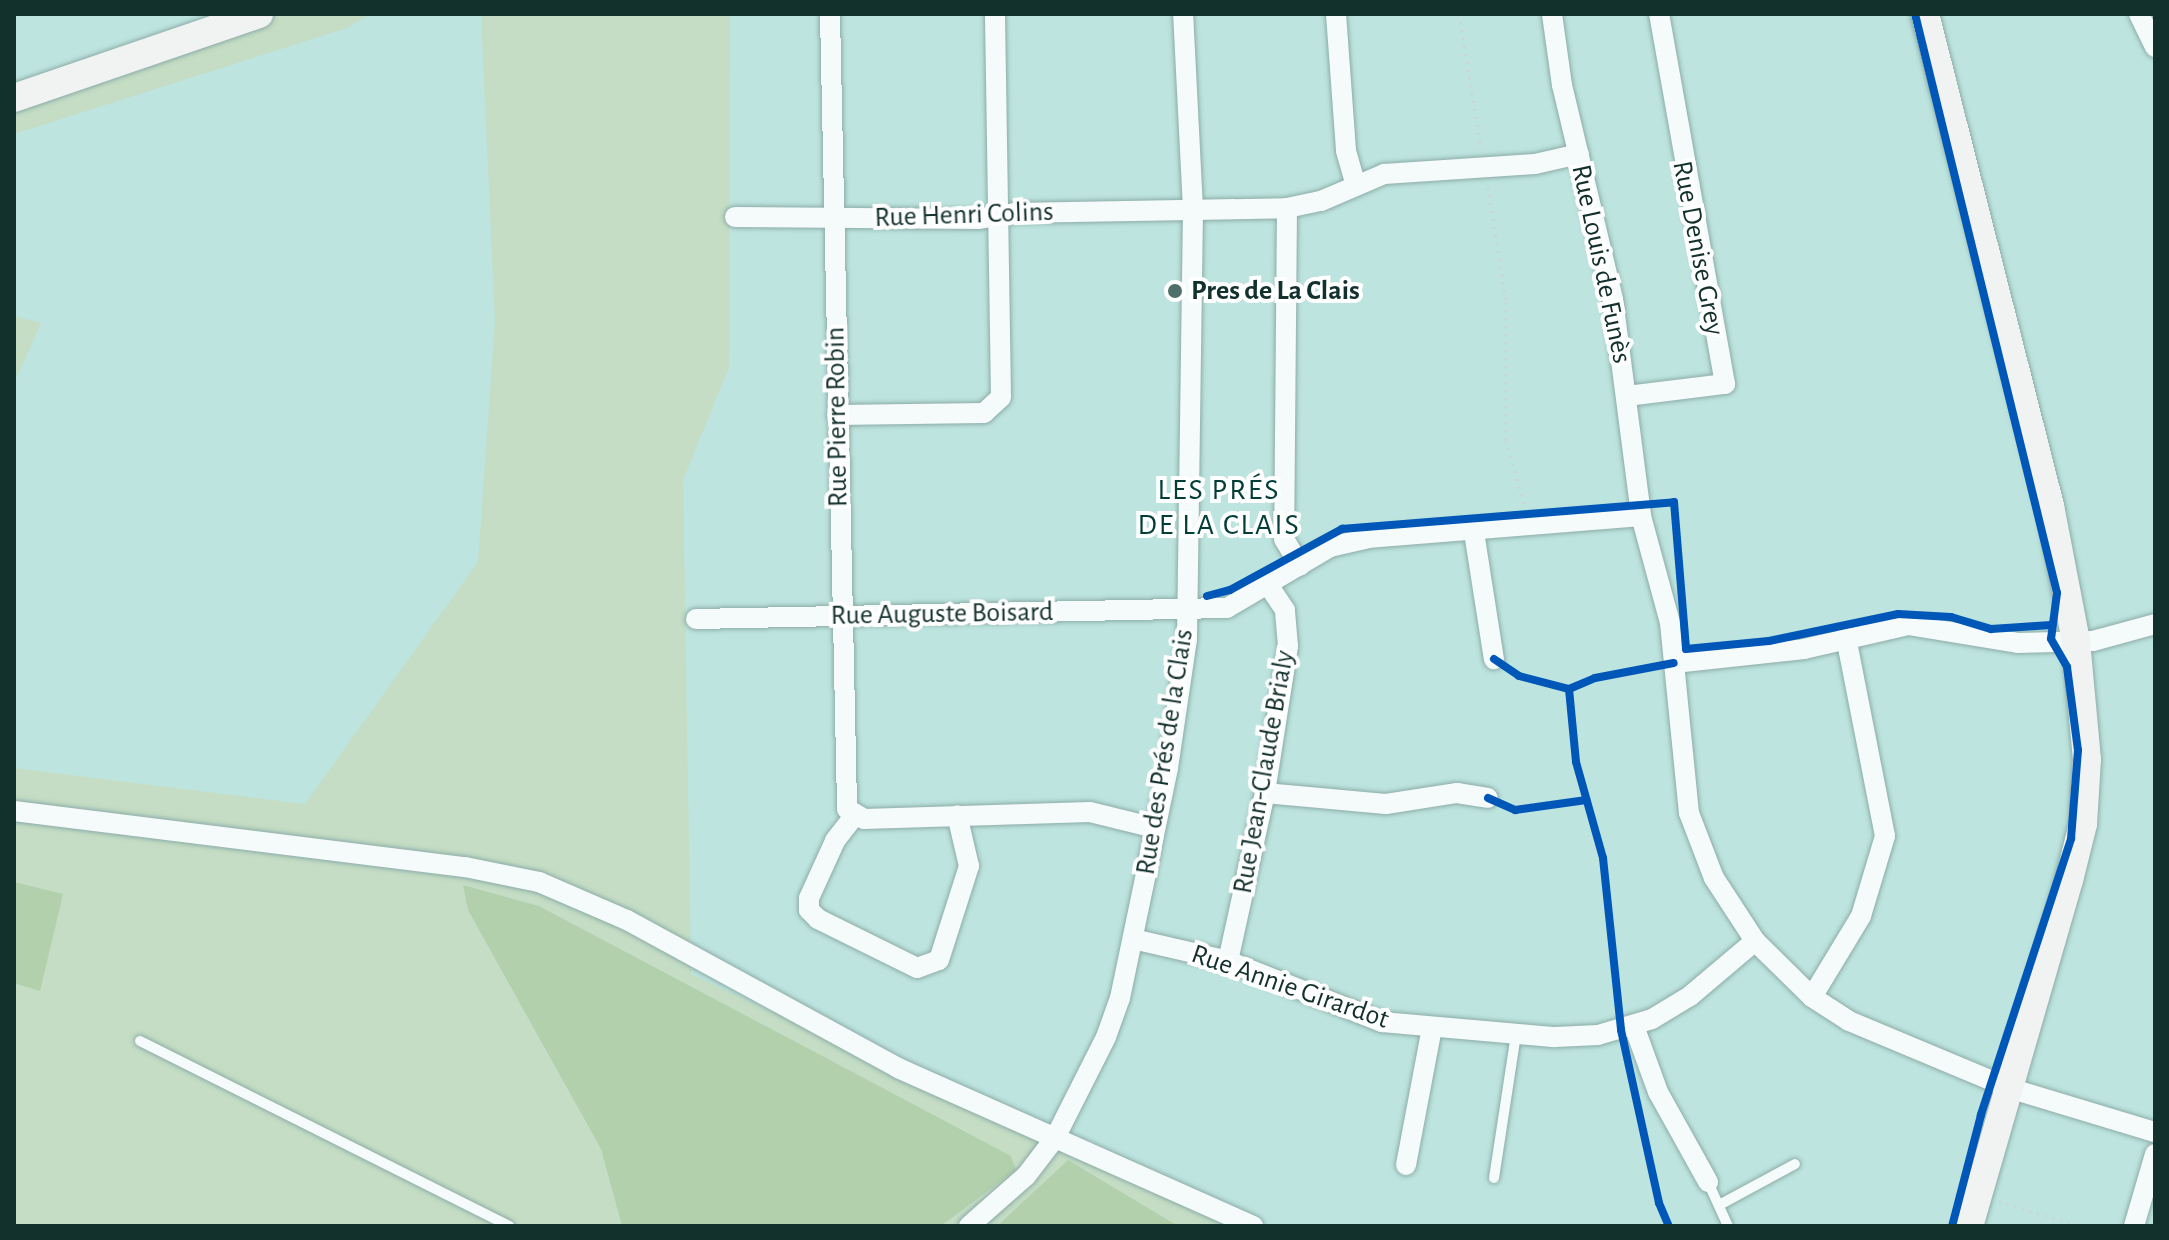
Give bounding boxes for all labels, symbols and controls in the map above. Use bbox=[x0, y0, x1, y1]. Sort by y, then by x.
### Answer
street label: Rue Denise Grey bbox=[1665, 158, 1731, 338]
street label: Rue Louis de Funès bbox=[1564, 162, 1638, 366]
street label: Rue Henri Colins bbox=[874, 195, 1054, 235]
place label: Pres de La Clais bbox=[1191, 274, 1360, 308]
marker: Pres de La Clais bbox=[1166, 282, 1184, 300]
street label: Rue Pierre Robin bbox=[819, 326, 855, 508]
district label: LES PRÉS DE LA CLAIS bbox=[1137, 472, 1301, 542]
street label: Rue Auguste Boisard bbox=[830, 595, 1054, 633]
street label: Rue des Prés de la Clais bbox=[1129, 627, 1201, 877]
street label: Rue Jean-Claude Brialy bbox=[1226, 648, 1302, 896]
street label: Rue Annie Girardot bbox=[1187, 937, 1393, 1037]

